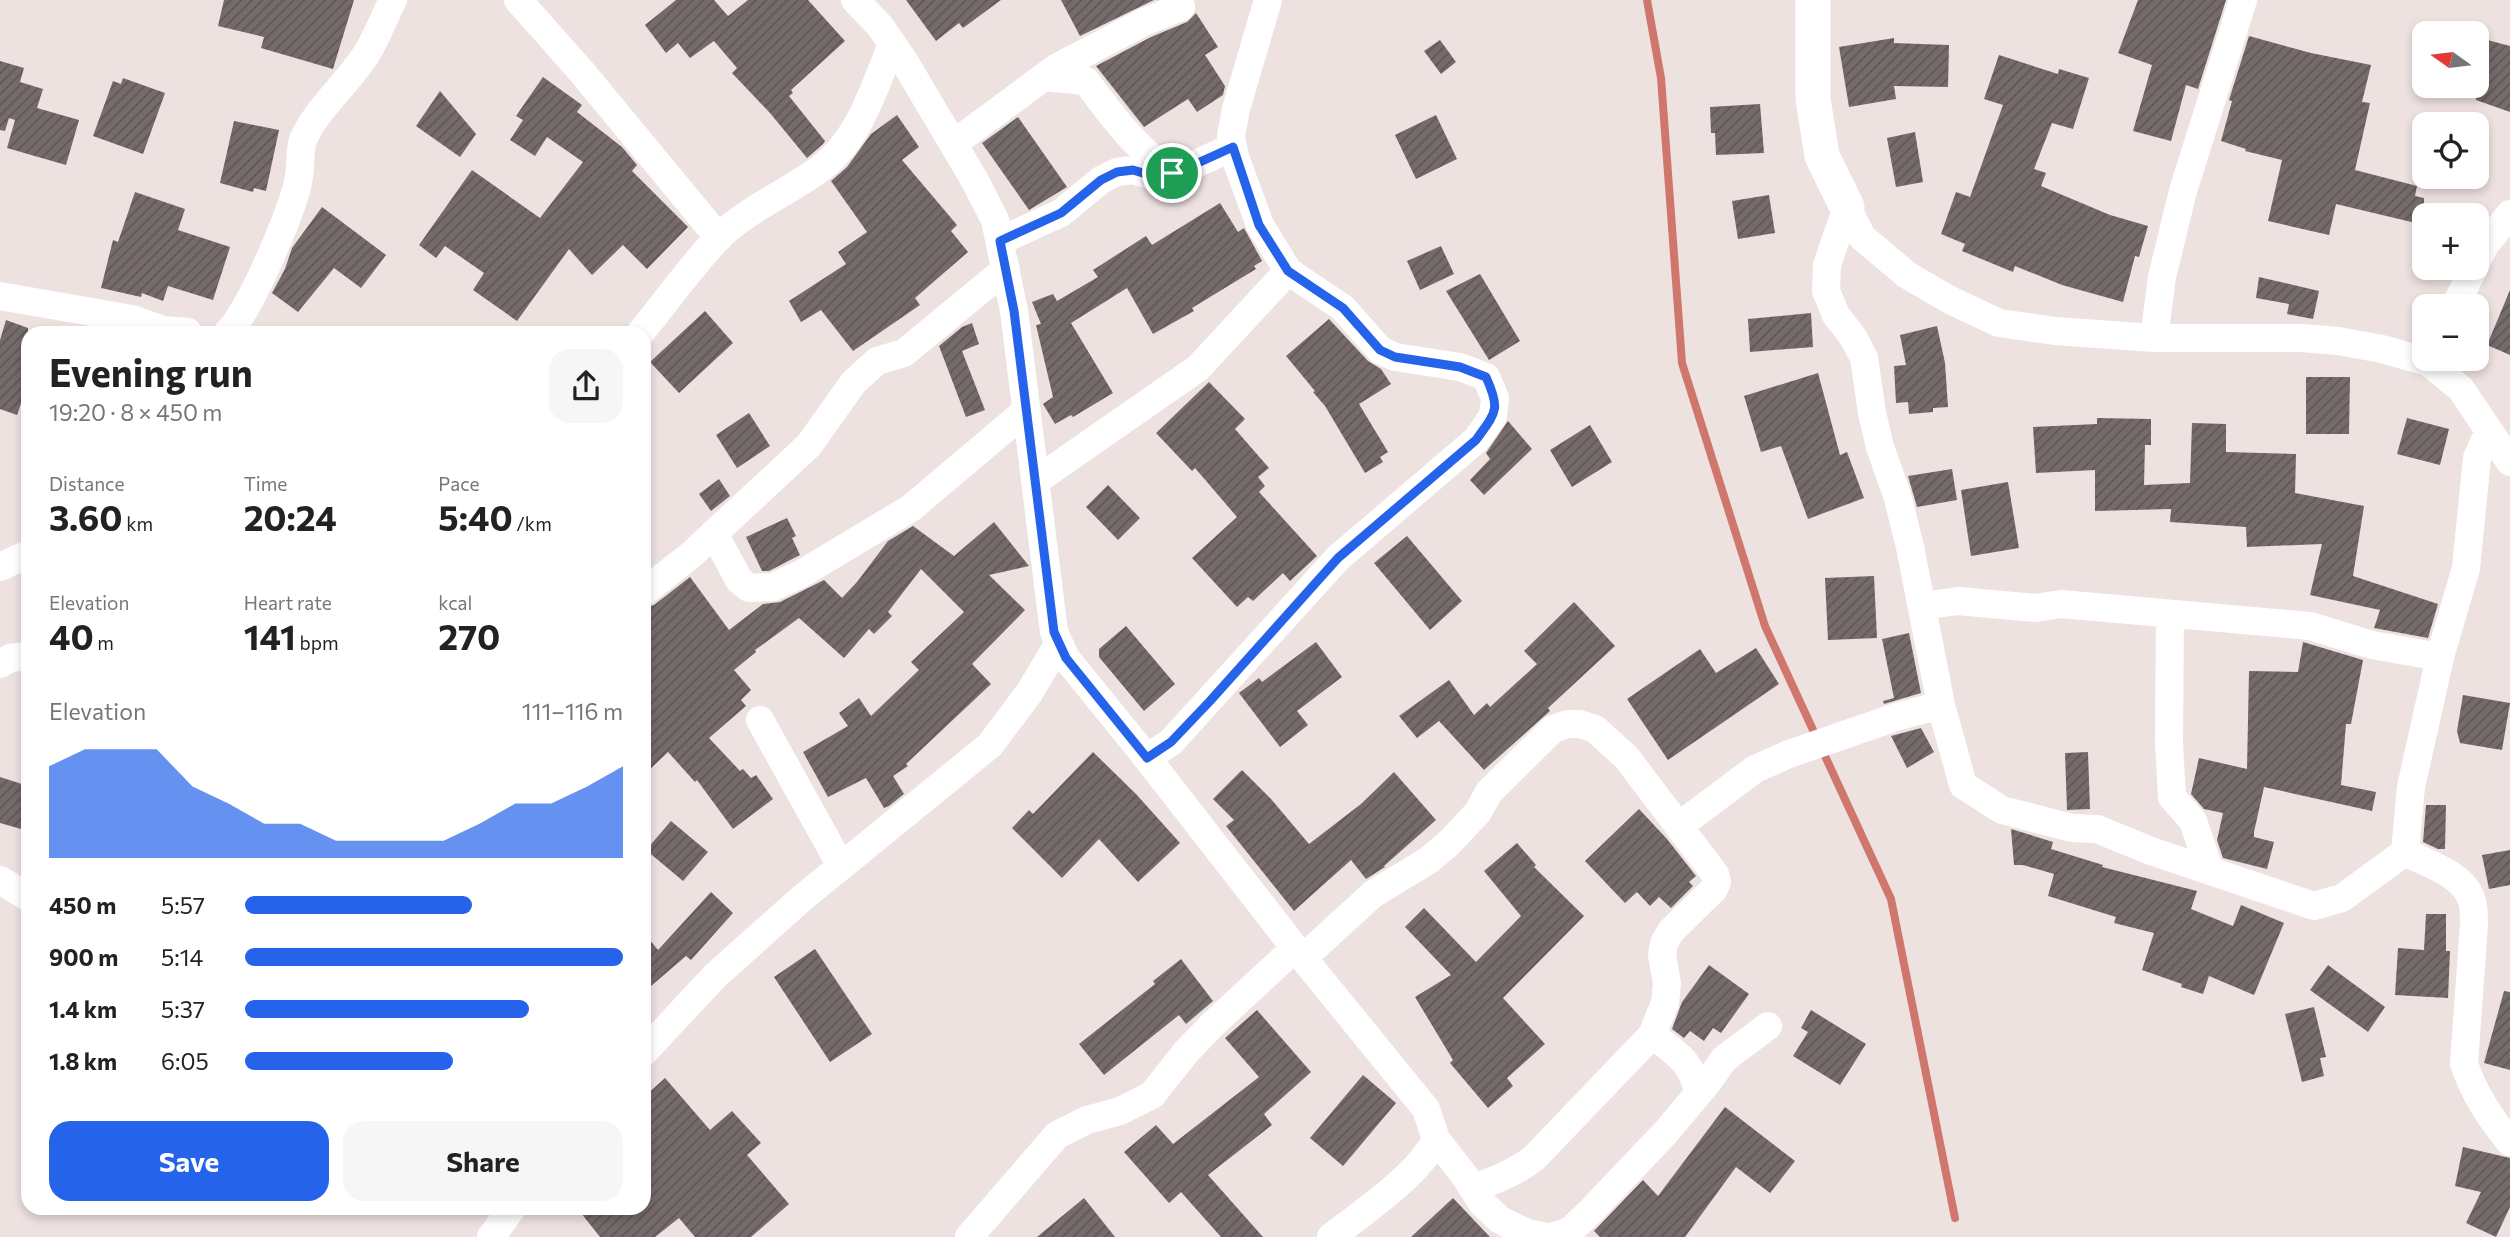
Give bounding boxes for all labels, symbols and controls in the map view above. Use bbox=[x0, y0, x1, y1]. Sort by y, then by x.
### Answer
north arrow bbox=[2412, 21, 2488, 98]
map controls bbox=[2412, 21, 2489, 371]
button: locate bbox=[2412, 112, 2489, 189]
pin bbox=[1142, 143, 1202, 203]
icon: arrive bbox=[1153, 154, 1191, 192]
button: + bbox=[2412, 203, 2489, 280]
button: − bbox=[2412, 294, 2489, 371]
text: Evening run bbox=[49, 348, 253, 395]
button: share bbox=[549, 349, 623, 423]
text: 19:20 · 8 × 450 m bbox=[49, 398, 222, 426]
text: Distance bbox=[49, 472, 125, 495]
text: Time bbox=[244, 472, 287, 495]
text: Pace bbox=[438, 472, 480, 495]
text: 3.60 bbox=[49, 495, 123, 538]
text: 20:24 bbox=[244, 495, 337, 538]
text: 5:40 bbox=[438, 495, 513, 538]
text: km bbox=[123, 512, 153, 535]
text: /km bbox=[513, 512, 552, 535]
text: Elevation bbox=[49, 591, 129, 614]
text: Heart rate bbox=[244, 591, 332, 614]
text: kcal bbox=[438, 591, 472, 614]
text: 40 bbox=[49, 614, 94, 657]
text: 141 bbox=[244, 614, 296, 657]
text: 270 bbox=[438, 614, 500, 657]
text: m bbox=[94, 631, 114, 654]
text: bpm bbox=[296, 631, 338, 654]
text: Elevation bbox=[49, 697, 146, 725]
text: 111–116 m bbox=[522, 697, 623, 725]
text: 450 m bbox=[49, 891, 116, 919]
text: 5:57 bbox=[161, 891, 205, 919]
text: 900 m bbox=[49, 943, 118, 971]
text: 5:14 bbox=[161, 943, 203, 971]
text: 1.4 km bbox=[49, 995, 117, 1023]
text: 5:37 bbox=[161, 995, 205, 1023]
text: 1.8 km bbox=[49, 1047, 117, 1075]
text: 6:05 bbox=[161, 1047, 209, 1075]
button: Save bbox=[49, 1121, 329, 1201]
button: Share bbox=[343, 1121, 623, 1201]

